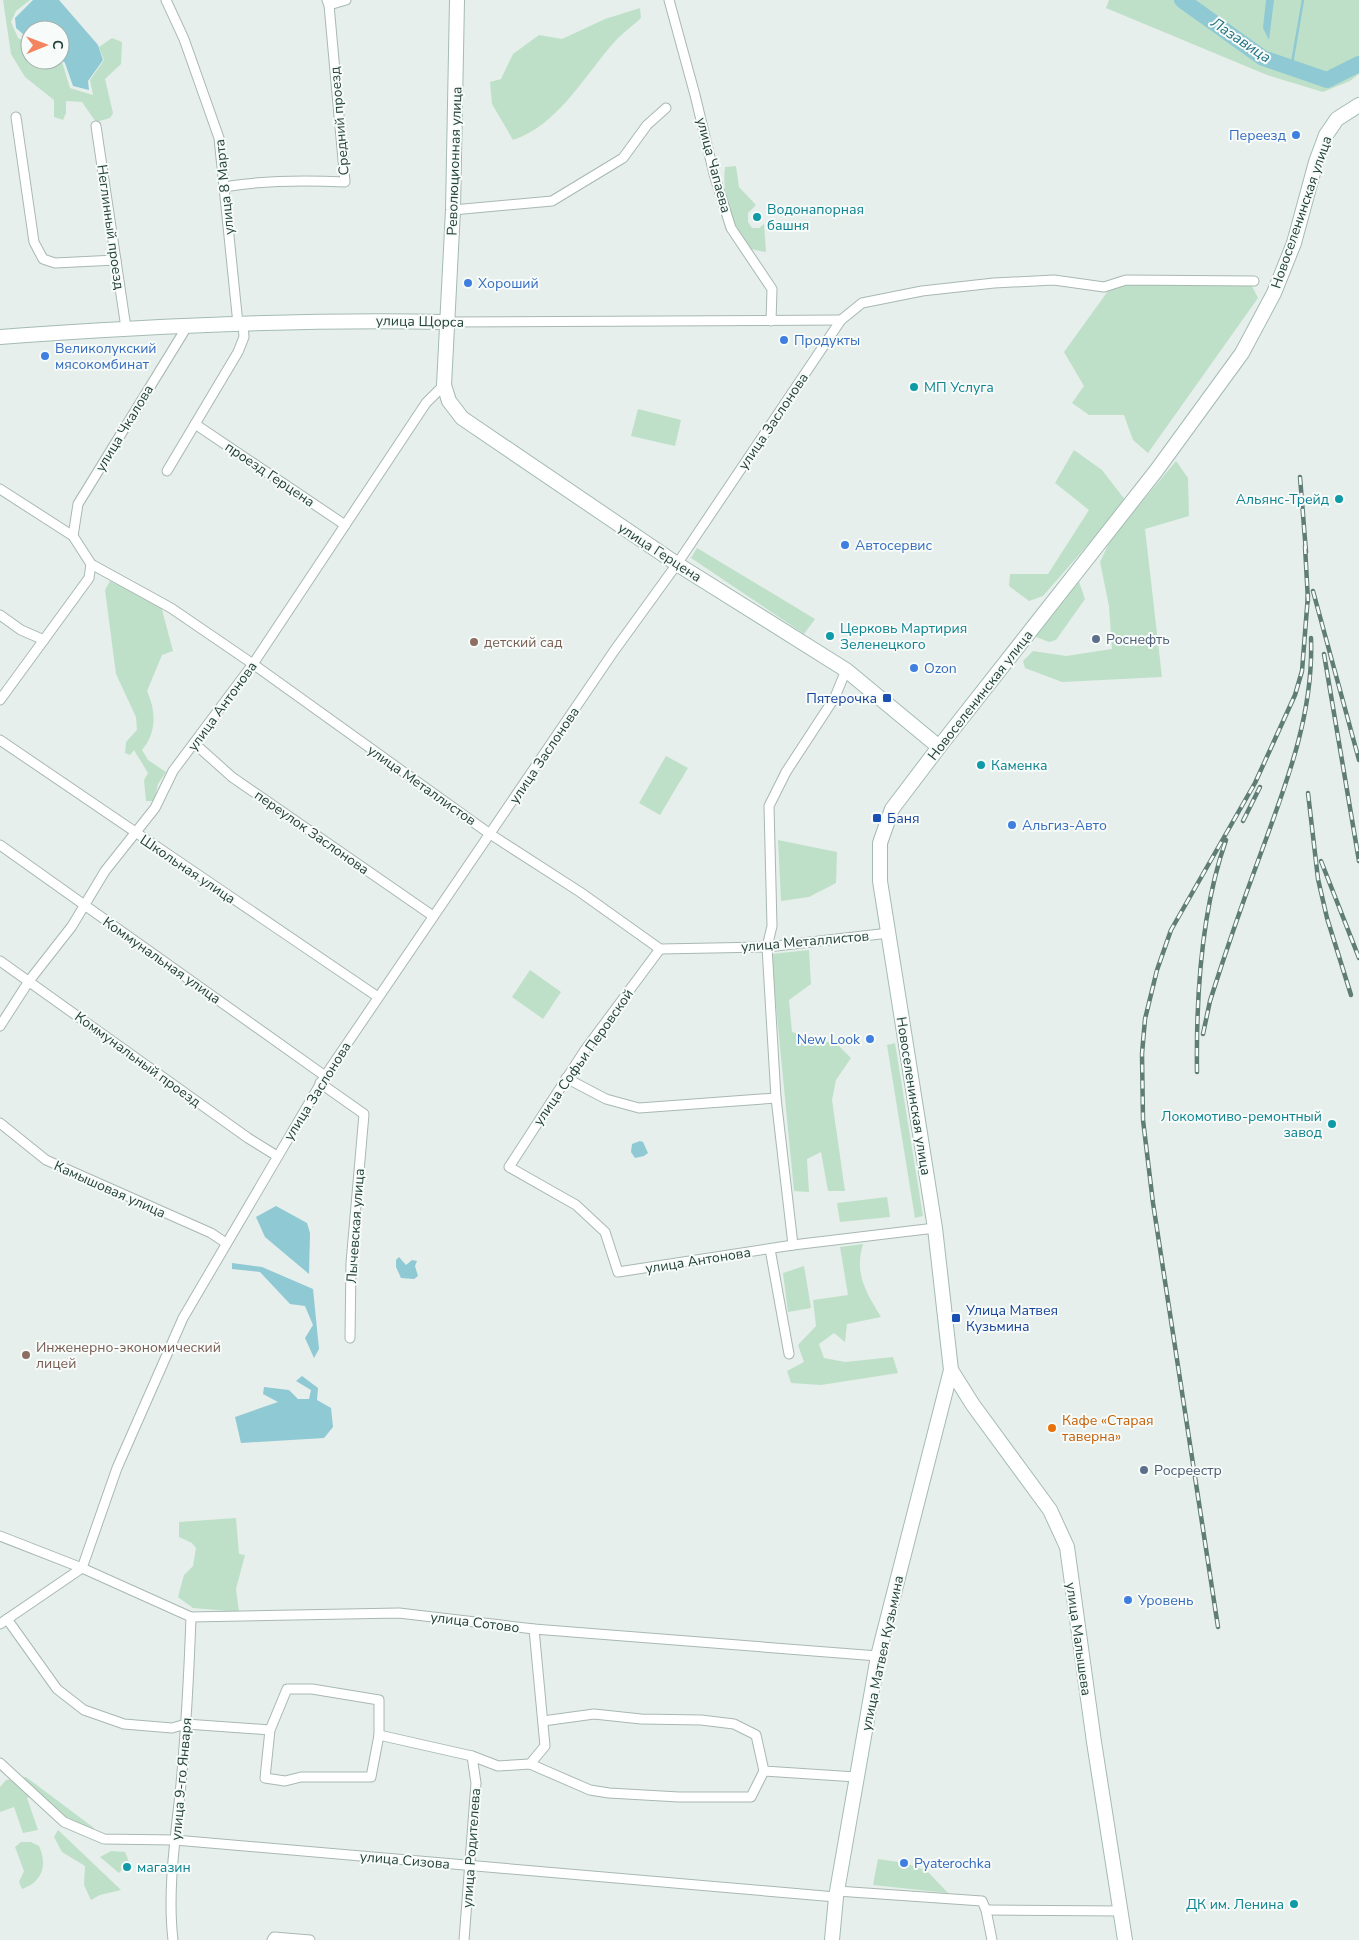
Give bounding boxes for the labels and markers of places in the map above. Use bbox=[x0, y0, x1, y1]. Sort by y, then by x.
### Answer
place label: Переезд bbox=[1229, 126, 1286, 145]
marker: Переезд bbox=[1290, 129, 1302, 141]
place label: Водонапорная башня bbox=[767, 200, 864, 235]
marker: Водонапорная башня bbox=[751, 211, 763, 223]
place label: Хороший bbox=[478, 274, 539, 293]
marker: Хороший bbox=[462, 277, 474, 289]
place label: Продукты bbox=[794, 331, 860, 350]
marker: Продукты bbox=[778, 334, 790, 346]
place label: Великолукский мясокомбинат bbox=[55, 339, 157, 374]
marker: Великолукский мясокомбинат bbox=[39, 350, 51, 362]
place label: МП Услуга bbox=[924, 378, 994, 397]
marker: МП Услуга bbox=[908, 381, 920, 393]
place label: Альянс-Трейд bbox=[1236, 490, 1329, 509]
marker: Альянс-Трейд bbox=[1333, 493, 1345, 505]
place label: Автосервис bbox=[855, 536, 932, 555]
marker: Автосервис bbox=[839, 539, 851, 551]
place label: Церковь Мартирия Зеленецкого bbox=[840, 619, 967, 654]
marker: Церковь Мартирия Зеленецкого bbox=[824, 630, 836, 642]
place label: Роснефть bbox=[1106, 630, 1170, 649]
place label: детский сад bbox=[484, 633, 562, 652]
marker: Роснефть bbox=[1090, 633, 1102, 645]
marker: детский сад bbox=[468, 636, 480, 648]
place label: Ozon bbox=[924, 659, 957, 678]
marker: Ozon bbox=[908, 662, 920, 674]
place label: Пятерочка bbox=[806, 689, 877, 708]
marker: Пятерочка bbox=[881, 692, 893, 704]
place label: Каменка bbox=[991, 756, 1047, 775]
marker: Каменка bbox=[975, 759, 987, 771]
place label: Баня bbox=[887, 809, 920, 828]
marker: Баня bbox=[871, 812, 883, 824]
place label: Альгиз-Авто bbox=[1022, 816, 1107, 835]
marker: Альгиз-Авто bbox=[1006, 819, 1018, 831]
place label: New Look bbox=[797, 1030, 861, 1049]
marker: New Look bbox=[864, 1033, 876, 1045]
place label: Локомотиво-ремонтный завод bbox=[1161, 1107, 1322, 1142]
marker: Локомотиво-ремонтный завод bbox=[1326, 1118, 1338, 1130]
place label: Улица Матвея Кузьмина bbox=[965, 1301, 1058, 1336]
marker: Улица Матвея Кузьмина bbox=[950, 1312, 962, 1324]
place label: Инженерно-экономический лицей bbox=[36, 1338, 221, 1373]
marker: Инженерно-экономический лицей bbox=[20, 1349, 32, 1361]
place label: Кафе «Старая таверна» bbox=[1062, 1411, 1154, 1446]
marker: Кафе «Старая таверна» bbox=[1046, 1422, 1058, 1434]
place label: Росреестр bbox=[1154, 1461, 1222, 1480]
marker: Росреестр bbox=[1138, 1464, 1150, 1476]
place label: Уровень bbox=[1137, 1591, 1194, 1610]
marker: Уровень bbox=[1122, 1594, 1134, 1606]
place label: Pyaterochka bbox=[914, 1854, 991, 1873]
marker: Pyaterochka bbox=[898, 1857, 910, 1869]
place label: магазин bbox=[137, 1858, 191, 1877]
marker: магазин bbox=[121, 1861, 133, 1873]
place label: ДК им. Ленина bbox=[1186, 1895, 1284, 1914]
marker: ДК им. Ленина bbox=[1288, 1898, 1300, 1910]

